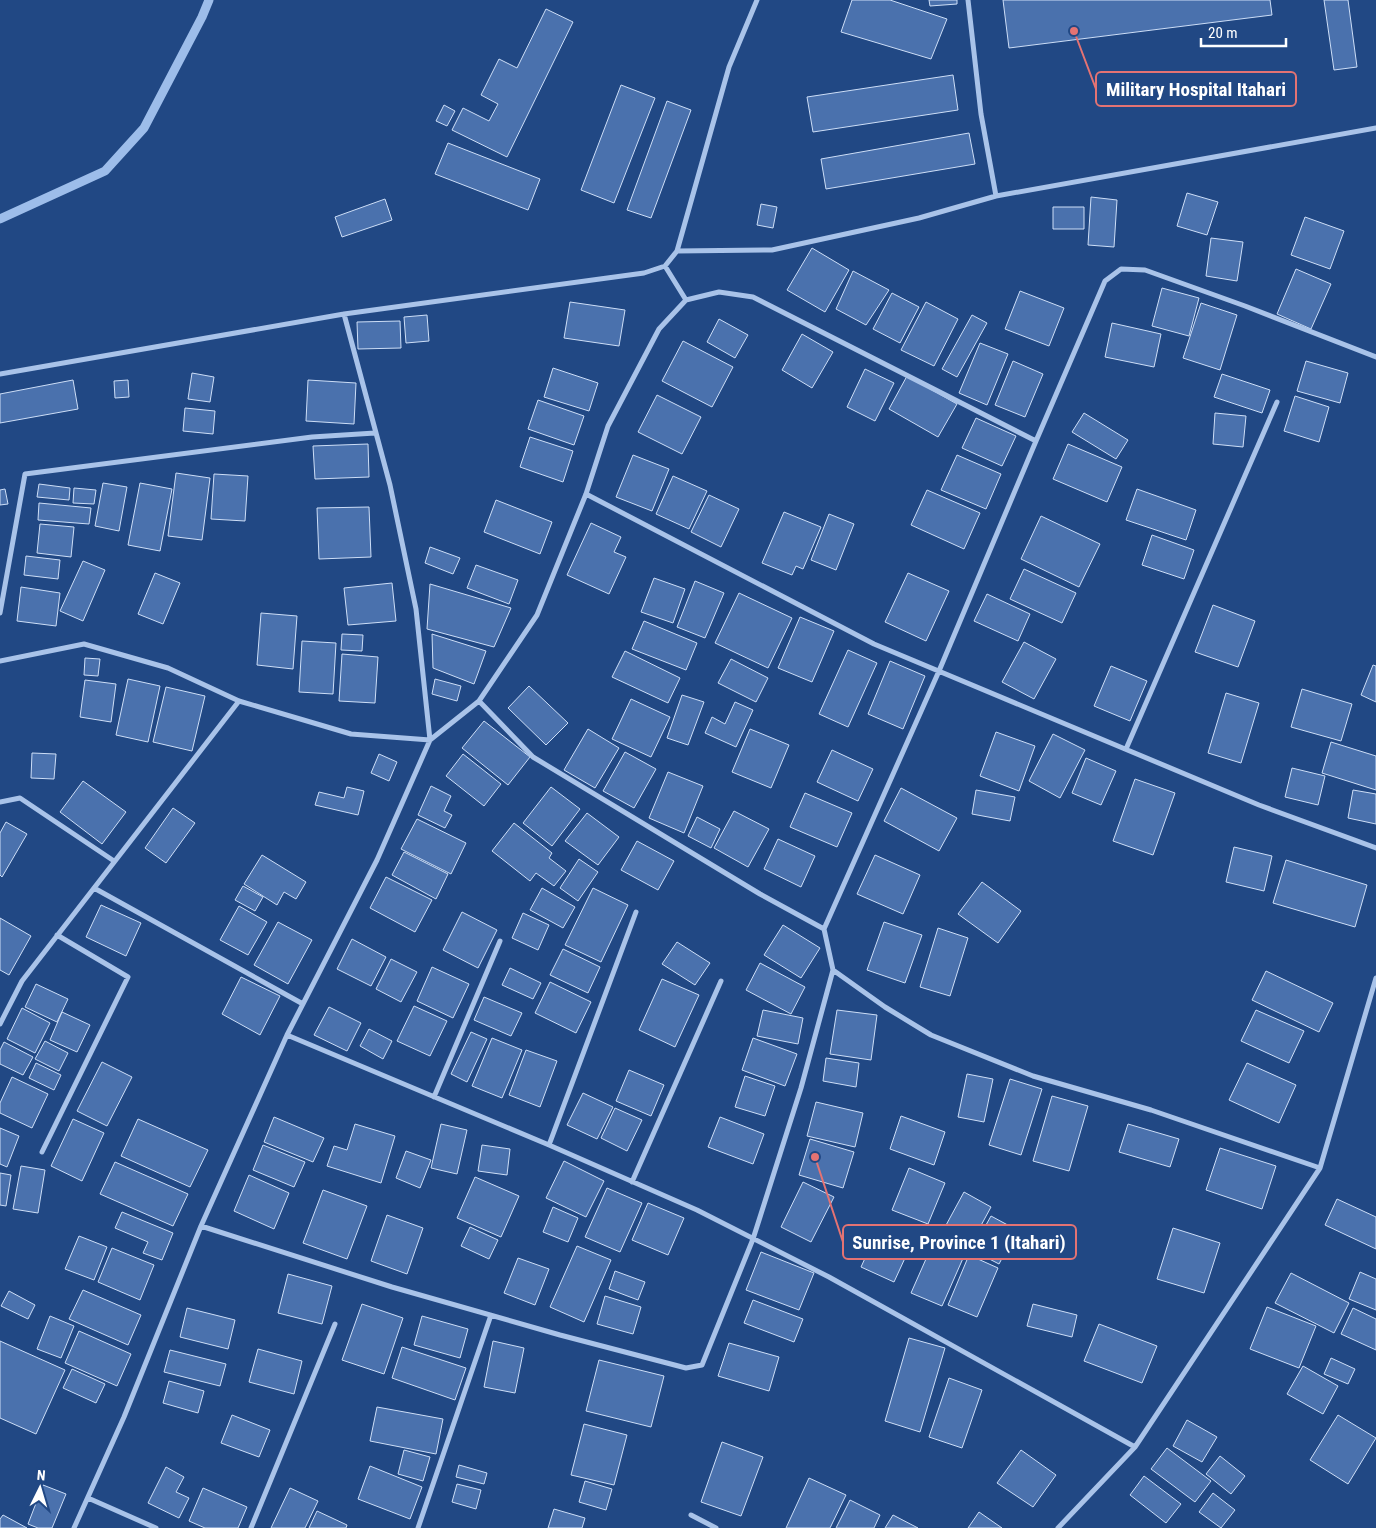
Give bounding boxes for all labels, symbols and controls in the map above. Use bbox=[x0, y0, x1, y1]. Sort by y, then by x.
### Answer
scale bar bbox=[1201, 15, 1286, 47]
text: 20 m bbox=[1208, 24, 1238, 42]
callout: Military Hospital Itahari bbox=[1096, 72, 1296, 106]
text: Military Hospital Itahari bbox=[1106, 78, 1286, 101]
callout: Sunrise, Province 1 (Itahari) bbox=[843, 1225, 1076, 1259]
text: Sunrise, Province 1 (Itahari) bbox=[852, 1231, 1066, 1254]
north arrow bbox=[15, 1463, 65, 1513]
text: N bbox=[36, 1467, 46, 1483]

